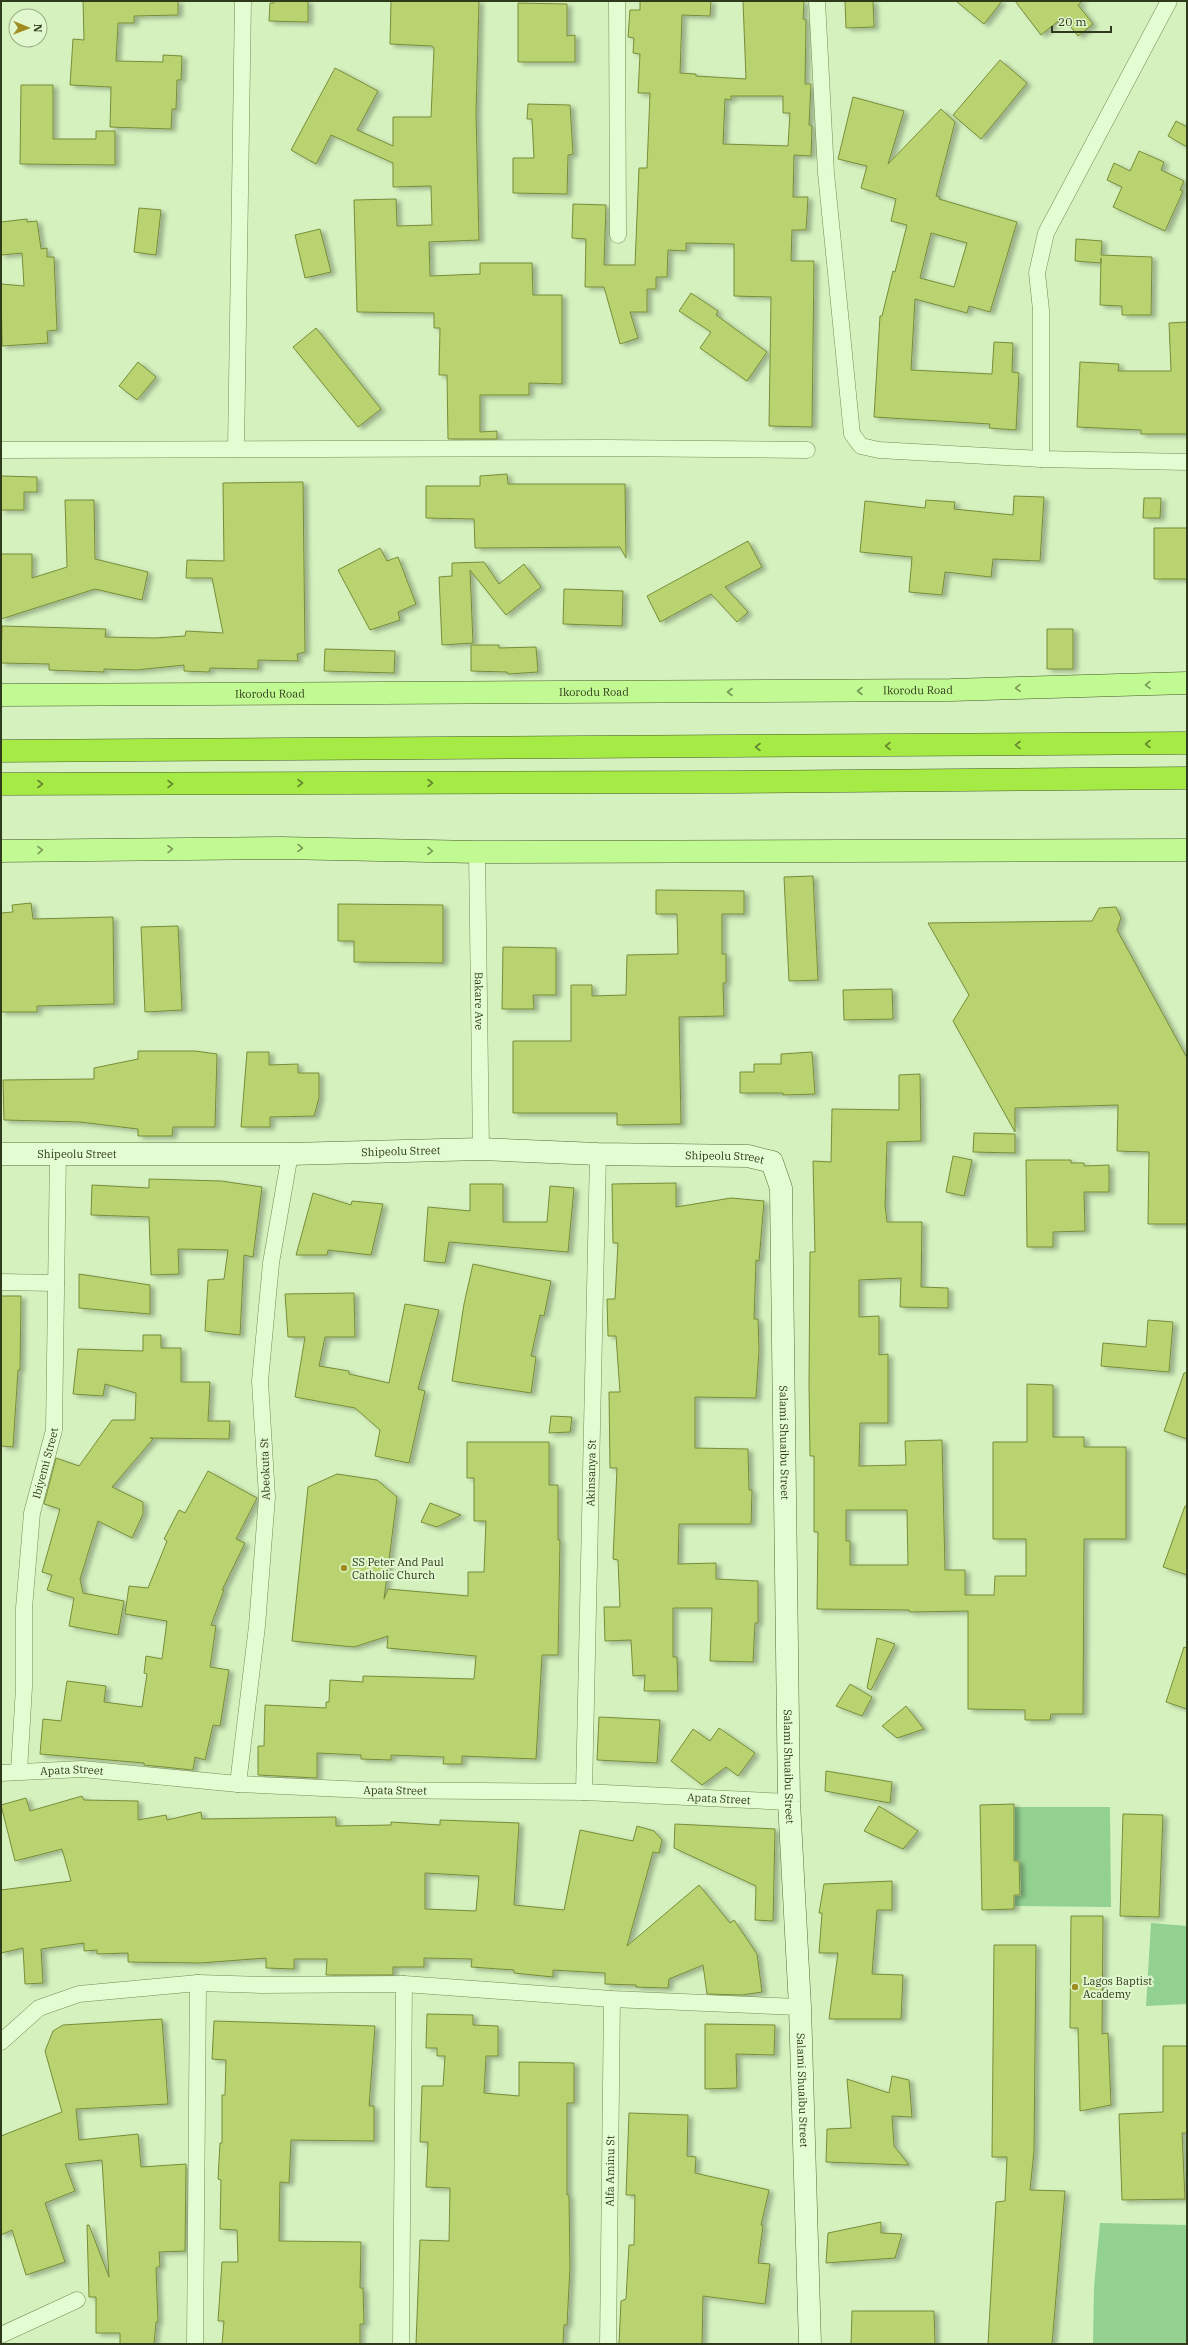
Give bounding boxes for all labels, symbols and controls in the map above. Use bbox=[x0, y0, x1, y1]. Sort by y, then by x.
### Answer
north arrow bbox=[8, 8, 48, 48]
scale bar bbox=[1052, 8, 1111, 34]
text: 20 m bbox=[1058, 14, 1087, 29]
text: N bbox=[31, 24, 45, 33]
one-way arrow bbox=[1145, 680, 1151, 689]
street label: Ikorodu Road bbox=[883, 683, 953, 697]
one-way arrow bbox=[1015, 684, 1021, 693]
street label: Ikorodu Road bbox=[559, 685, 629, 699]
street label: Ikorodu Road bbox=[235, 686, 305, 701]
one-way arrow bbox=[727, 687, 733, 696]
one-way arrow bbox=[857, 687, 863, 695]
one-way arrow bbox=[1145, 740, 1151, 748]
one-way arrow bbox=[1015, 741, 1021, 749]
one-way arrow bbox=[885, 742, 891, 750]
one-way arrow bbox=[755, 743, 761, 751]
one-way arrow bbox=[297, 779, 303, 787]
one-way arrow bbox=[427, 779, 433, 787]
one-way arrow bbox=[37, 780, 43, 788]
one-way arrow bbox=[167, 780, 173, 788]
one-way arrow bbox=[297, 844, 303, 852]
one-way arrow bbox=[167, 845, 173, 853]
one-way arrow bbox=[37, 846, 43, 854]
one-way arrow bbox=[427, 847, 433, 855]
street label: Bakare Ave bbox=[472, 972, 486, 1030]
street label: Shipeolu Street bbox=[361, 1143, 441, 1159]
street label: Shipeolu Street bbox=[37, 1147, 117, 1161]
street label: Shipeolu Street bbox=[685, 1148, 766, 1167]
street label: Salami Shuaibu Street bbox=[777, 1385, 792, 1500]
street label: Ibiyemi Street bbox=[29, 1428, 61, 1500]
street label: Abeokuta St bbox=[257, 1438, 273, 1500]
street label: Akinsanya St bbox=[583, 1439, 599, 1507]
place label: SS Peter And Paul Catholic Church bbox=[352, 1555, 444, 1582]
marker: SS Peter And Paul Catholic Church bbox=[339, 1563, 349, 1573]
street label: Salami Shuaibu Street bbox=[781, 1709, 797, 1824]
street label: Apata Street bbox=[40, 1762, 104, 1778]
street label: Apata Street bbox=[363, 1783, 427, 1798]
street label: Apata Street bbox=[687, 1790, 751, 1807]
place label: Lagos Baptist Academy bbox=[1083, 1974, 1152, 2001]
marker: Lagos Baptist Academy bbox=[1070, 1982, 1080, 1992]
street label: Salami Shuaibu Street bbox=[794, 2033, 811, 2148]
street label: Alfa Aminu St bbox=[603, 2135, 617, 2207]

